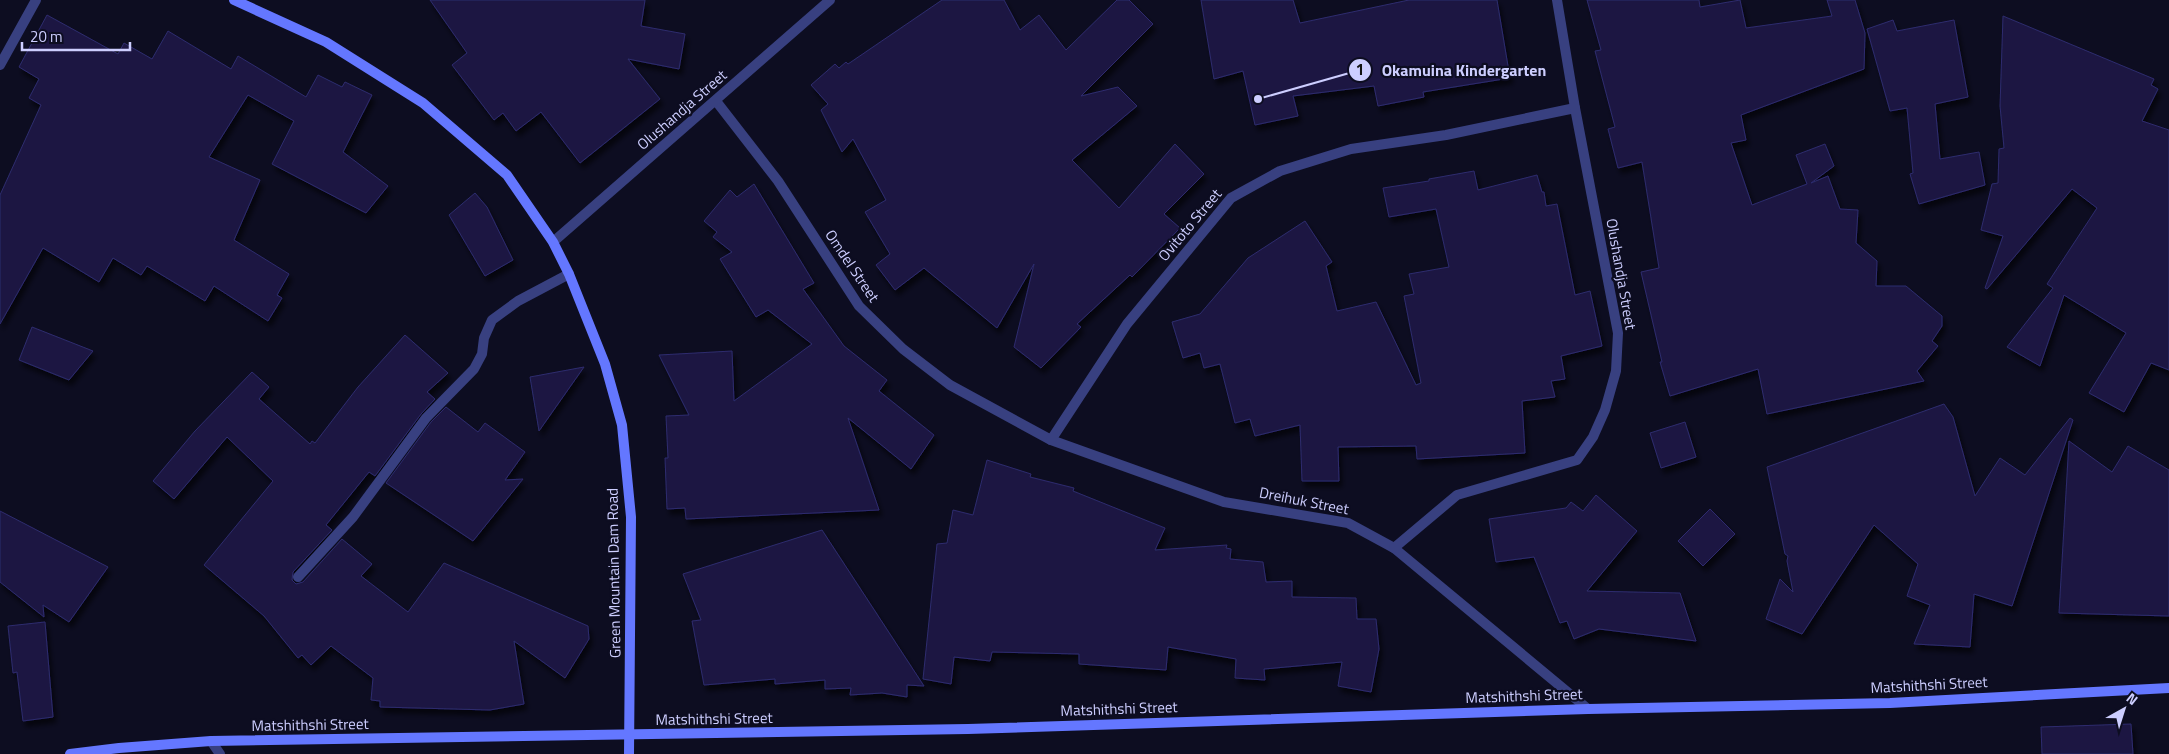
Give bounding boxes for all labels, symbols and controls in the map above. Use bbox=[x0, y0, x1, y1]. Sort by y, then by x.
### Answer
scale bar bbox=[22, 20, 130, 52]
text: 20 m bbox=[30, 25, 63, 48]
callout: Okamuina Kindergarten bbox=[1347, 55, 1557, 86]
text: 1 bbox=[1356, 58, 1364, 81]
text: Okamuina Kindergarten bbox=[1382, 58, 1546, 82]
street label: Olushandja Street bbox=[632, 64, 732, 155]
street label: Ovitoto Street bbox=[1152, 183, 1227, 266]
street label: Olushandja Street bbox=[1600, 216, 1643, 332]
street label: Omdel Street bbox=[820, 225, 886, 307]
street label: Dreihuk Street bbox=[1257, 481, 1352, 521]
street label: Green Mountain Dam Road bbox=[601, 488, 626, 658]
street label: Matshithshi Street bbox=[1870, 670, 1989, 699]
street label: Matshithshi Street bbox=[1465, 682, 1584, 709]
north arrow bbox=[2099, 684, 2149, 734]
text: N bbox=[2122, 687, 2143, 710]
street label: Matshithshi Street bbox=[1060, 695, 1179, 722]
street label: Matshithshi Street bbox=[655, 706, 774, 731]
street label: Matshithshi Street bbox=[251, 712, 370, 737]

